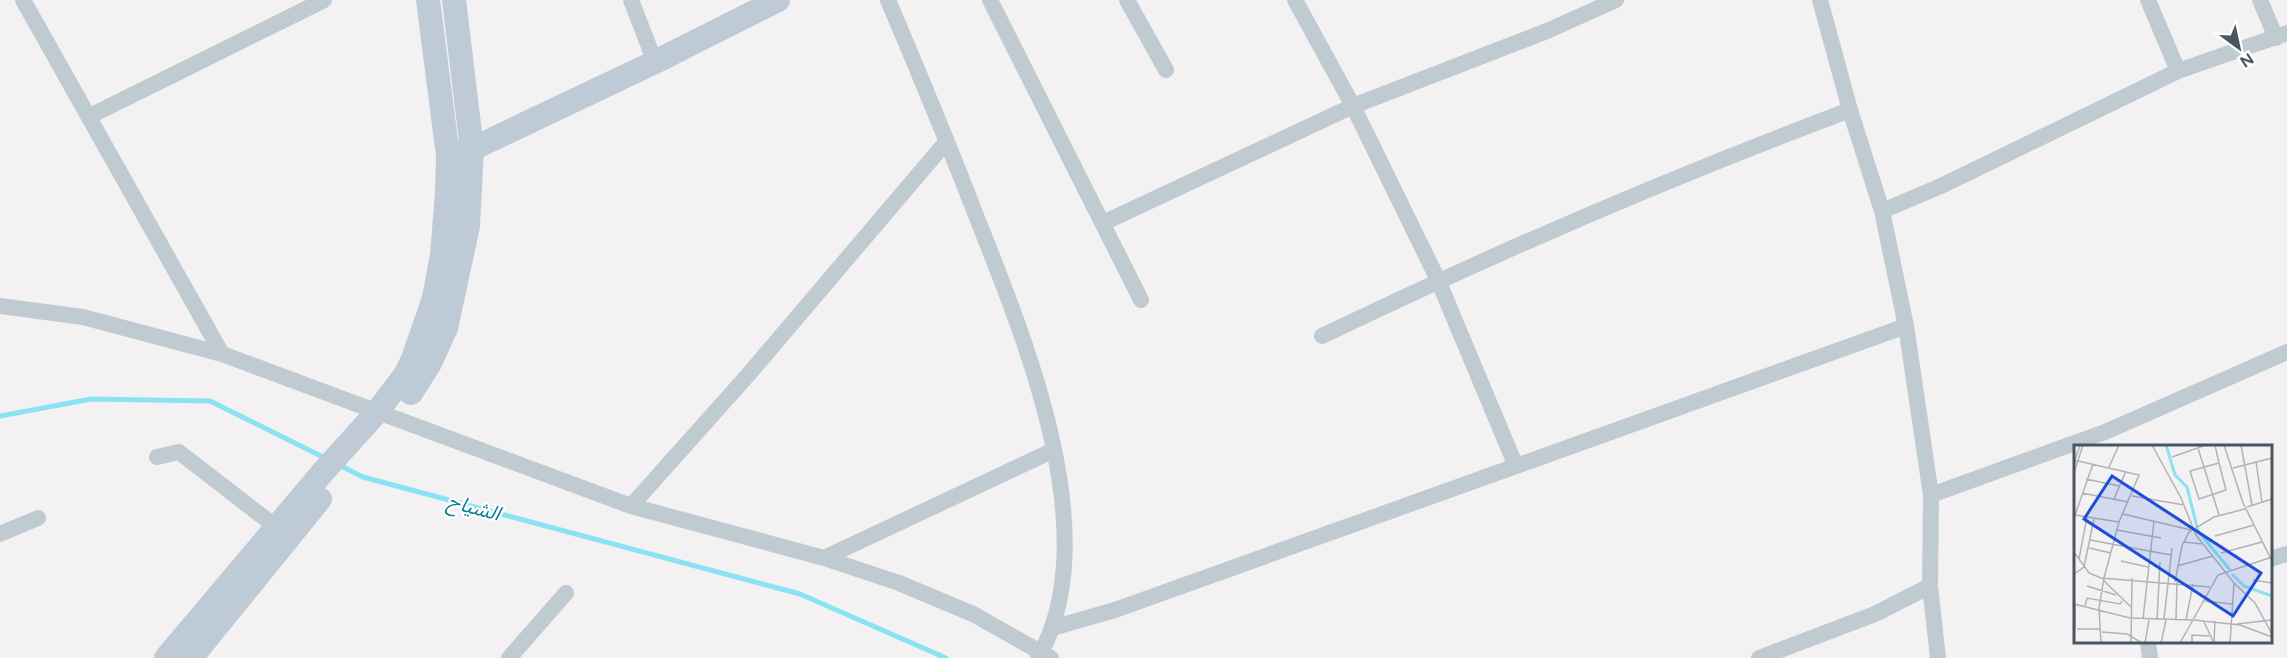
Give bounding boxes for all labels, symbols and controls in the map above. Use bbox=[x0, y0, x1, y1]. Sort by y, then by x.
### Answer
north arrow bbox=[2209, 18, 2269, 78]
text: N bbox=[2237, 49, 2257, 71]
inset map bbox=[2074, 445, 2272, 643]
water label: الشياح bbox=[444, 488, 505, 529]

